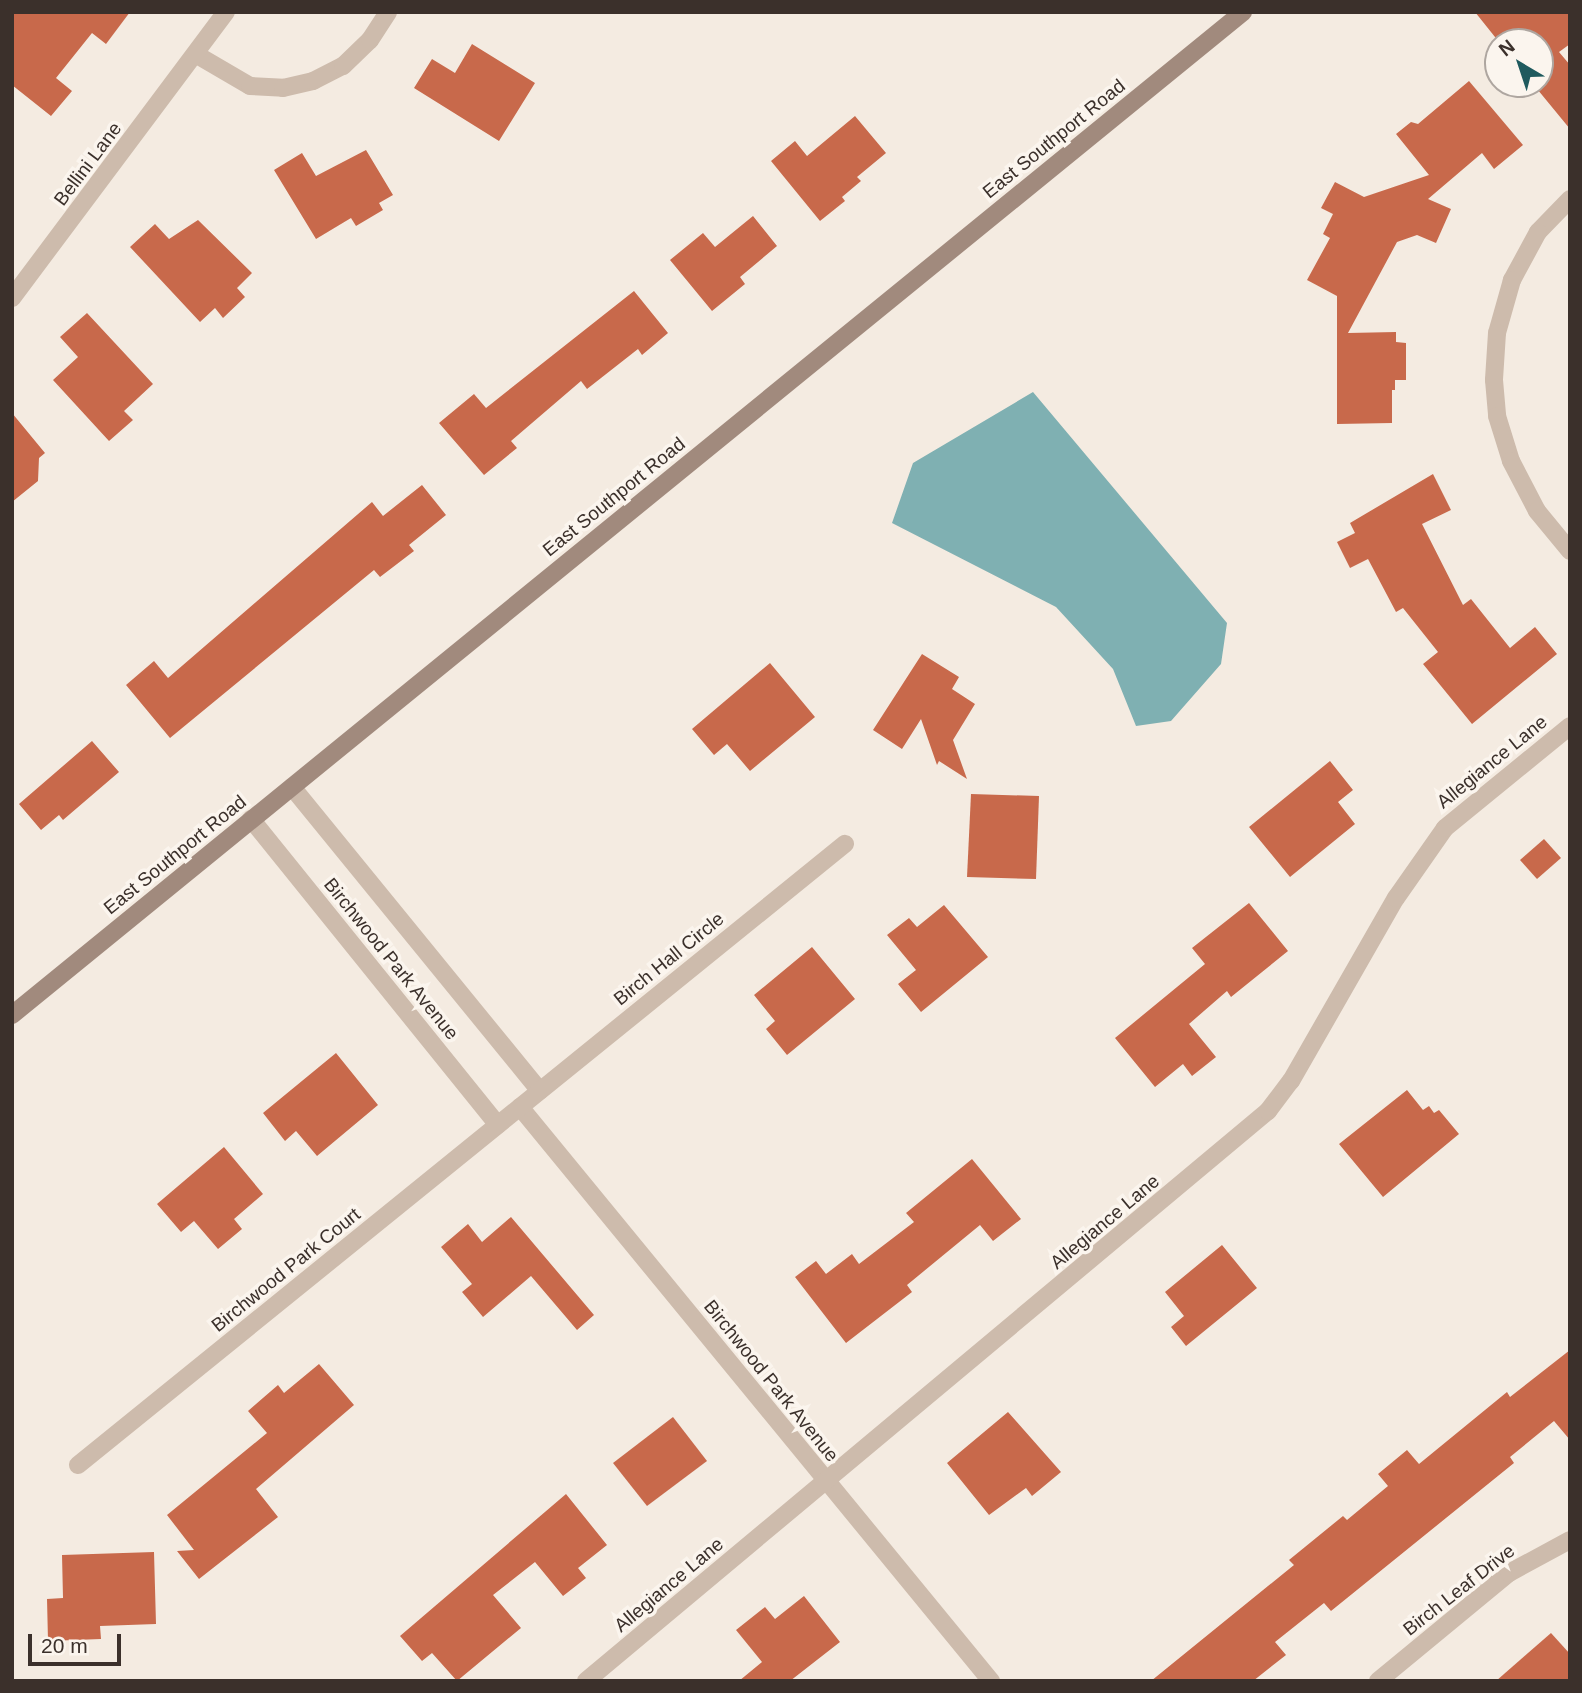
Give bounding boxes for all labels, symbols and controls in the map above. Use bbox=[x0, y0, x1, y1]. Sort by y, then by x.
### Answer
north arrow bbox=[1484, 28, 1554, 98]
text: N bbox=[1495, 35, 1519, 60]
street label: East Southport Road bbox=[978, 75, 1130, 203]
street label: Bellini Lane bbox=[49, 118, 127, 210]
street label: East Southport Road bbox=[538, 433, 690, 561]
street label: Allegiance Lane bbox=[1432, 711, 1552, 813]
street label: East Southport Road bbox=[99, 791, 251, 919]
street label: Birchwood Park Avenue bbox=[318, 873, 464, 1045]
street label: Birch Hall Circle bbox=[609, 908, 729, 1010]
street label: Allegiance Lane bbox=[1046, 1170, 1164, 1274]
street label: Birchwood Park Court bbox=[207, 1203, 365, 1337]
street label: Birchwood Park Avenue bbox=[698, 1295, 844, 1467]
street label: Allegiance Lane bbox=[610, 1533, 728, 1637]
street label: Birch Leaf Drive bbox=[1399, 1539, 1519, 1641]
scale bar bbox=[32, 1620, 124, 1664]
text: 20 m bbox=[41, 1634, 88, 1657]

